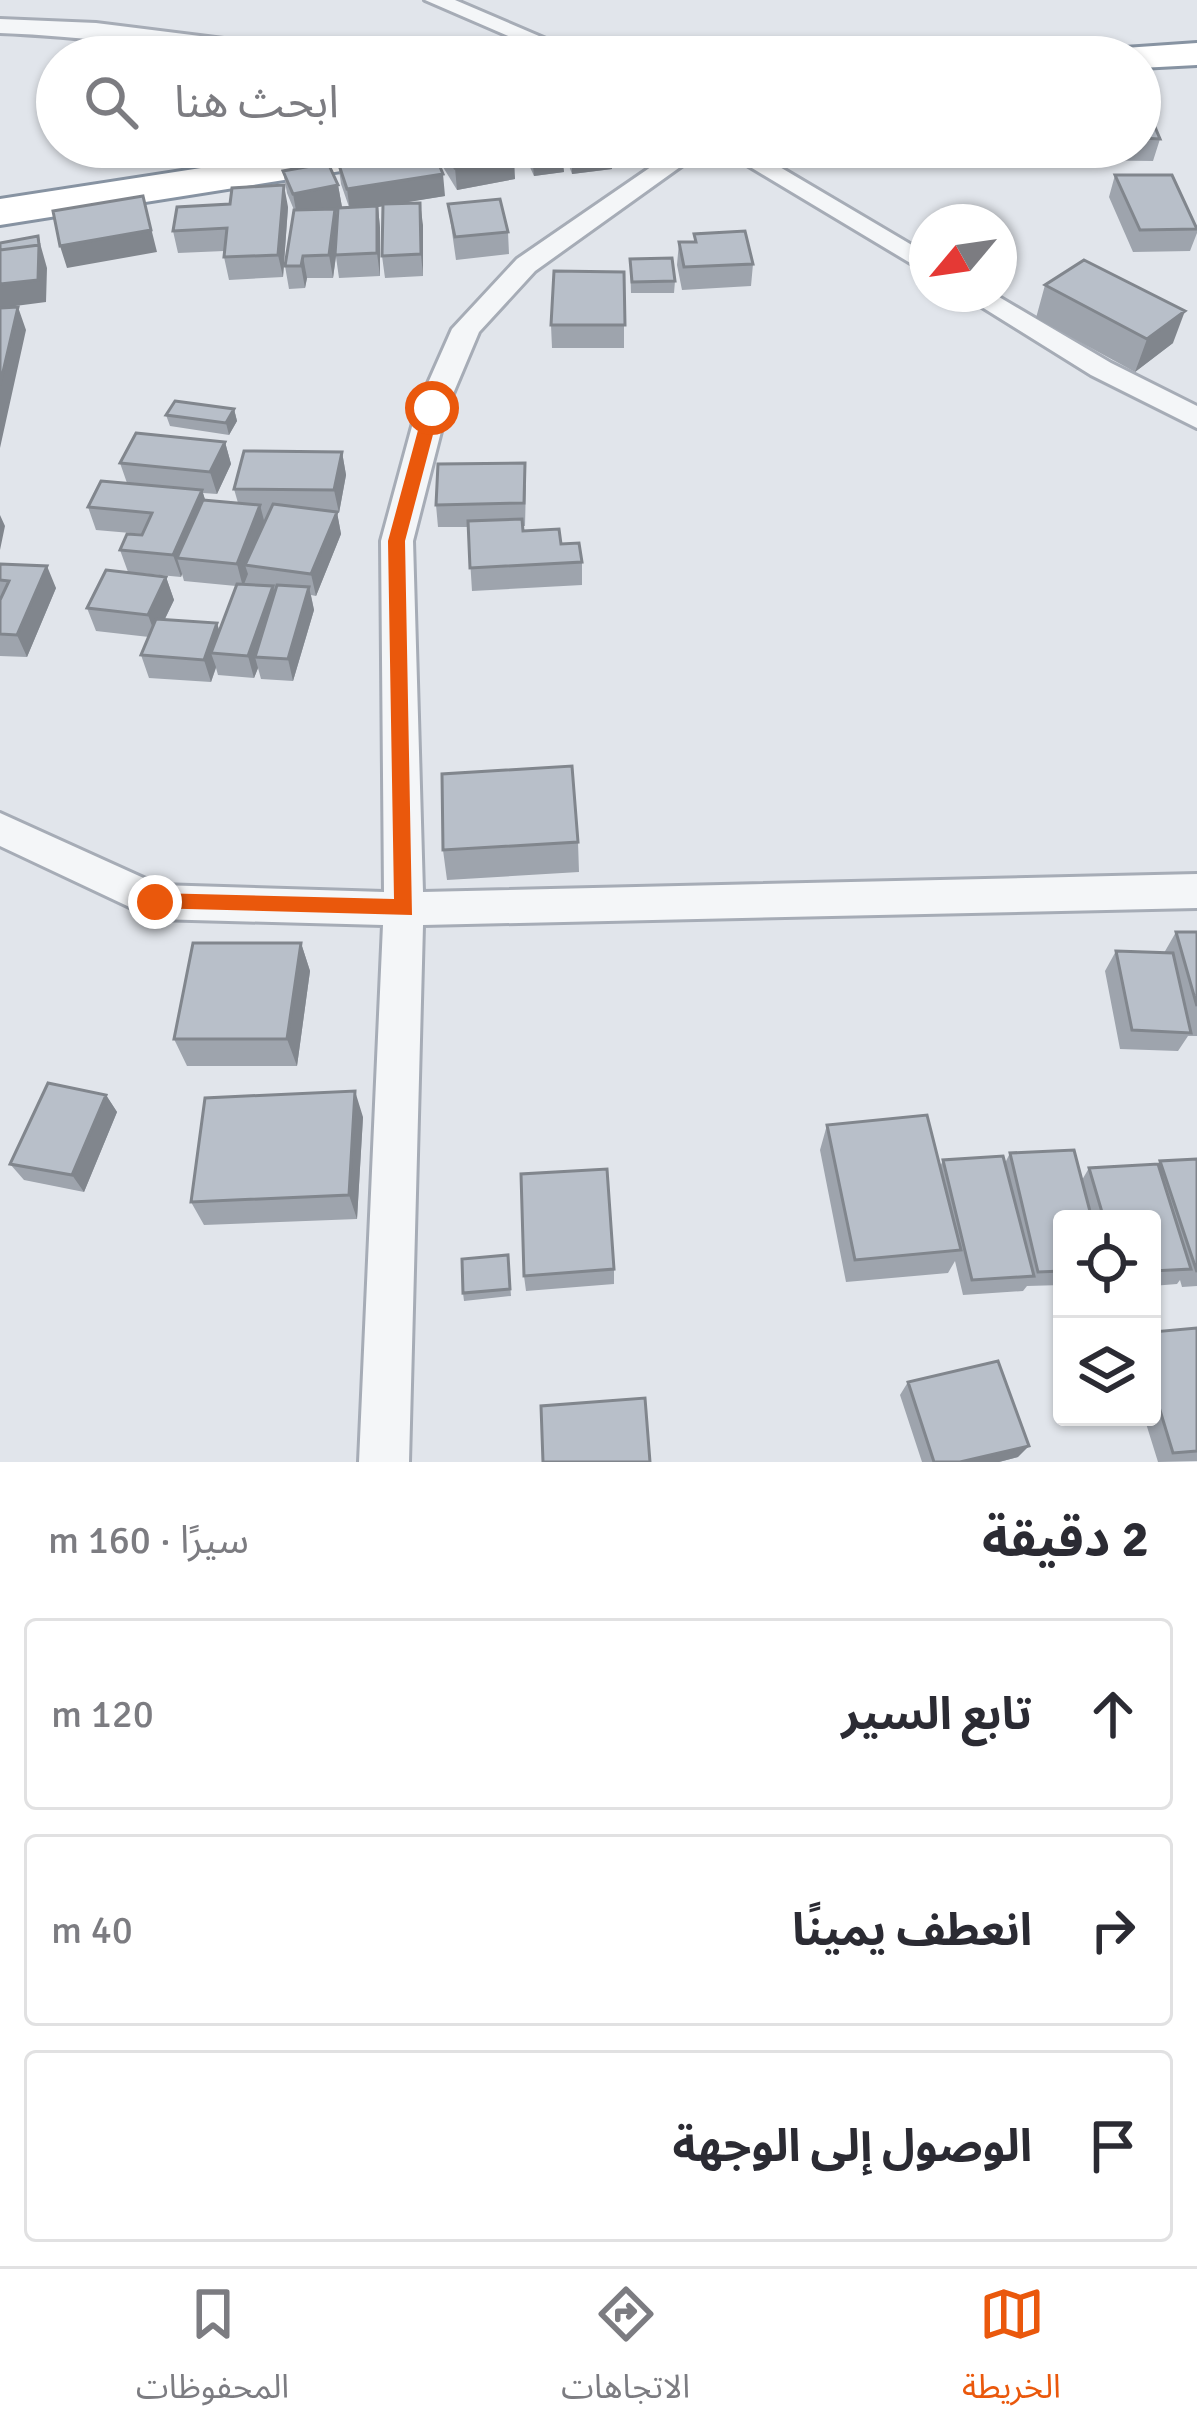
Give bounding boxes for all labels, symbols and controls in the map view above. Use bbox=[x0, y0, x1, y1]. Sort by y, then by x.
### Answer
search box bbox=[36, 36, 1161, 168]
icon: search bbox=[78, 69, 144, 135]
text: ابحث هنا bbox=[174, 75, 339, 130]
north arrow bbox=[909, 204, 1017, 312]
route start bbox=[405, 381, 459, 435]
route end bbox=[128, 875, 182, 929]
map controls bbox=[1053, 1210, 1161, 1426]
button: locate bbox=[1053, 1210, 1161, 1318]
button: layers bbox=[1053, 1318, 1161, 1426]
text: 2 دقيقة bbox=[982, 1508, 1149, 1571]
text: سيرًا · 160 m bbox=[48, 1516, 249, 1564]
icon: ahead bbox=[1080, 1681, 1146, 1747]
text: تابع السير bbox=[842, 1687, 1032, 1742]
text: 120 m bbox=[51, 1690, 154, 1738]
icon: right bbox=[1080, 1897, 1146, 1963]
text: انعطف يمينًا bbox=[792, 1903, 1032, 1958]
text: 40 m bbox=[51, 1906, 133, 1954]
icon: arrive bbox=[1080, 2113, 1146, 2179]
text: الوصول إلى الوجهة bbox=[672, 2119, 1032, 2174]
tab: المحفوظات bbox=[136, 2281, 289, 2422]
tab: الاتجاهات bbox=[561, 2281, 690, 2422]
tab: الخريطة bbox=[962, 2281, 1061, 2422]

